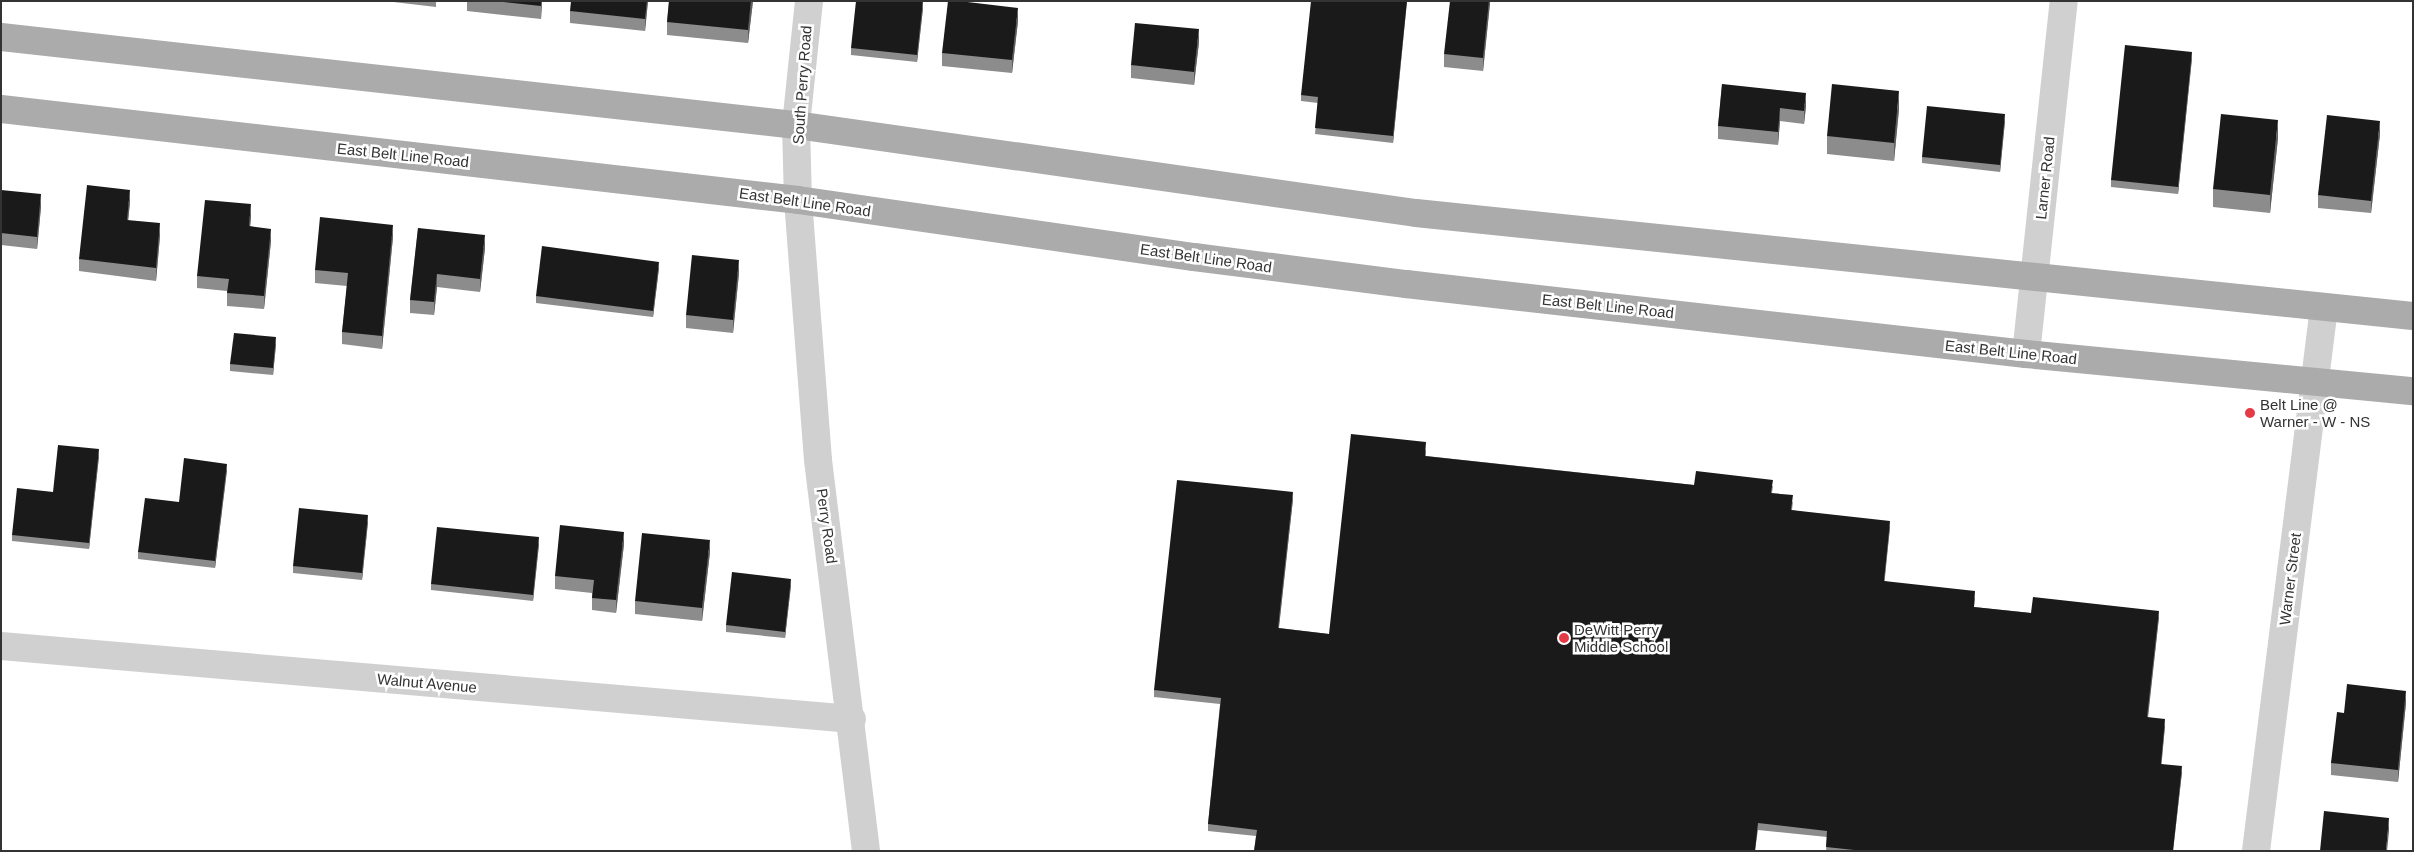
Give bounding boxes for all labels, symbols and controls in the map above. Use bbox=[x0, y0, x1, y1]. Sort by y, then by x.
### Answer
street label: South Perry Road bbox=[789, 25, 815, 145]
street label: Larner Road bbox=[2032, 136, 2058, 220]
street label: East Belt Line Road bbox=[336, 139, 470, 171]
street label: East Belt Line Road bbox=[738, 184, 872, 220]
street label: East Belt Line Road bbox=[1139, 240, 1273, 276]
street label: East Belt Line Road bbox=[1541, 290, 1675, 322]
street label: East Belt Line Road bbox=[1944, 336, 2078, 368]
place label: Belt Line @ Warner - W - NS bbox=[2260, 395, 2370, 430]
marker: Belt Line @ Warner - W - NS bbox=[2244, 407, 2256, 419]
street label: Perry Road bbox=[813, 487, 841, 565]
street label: Warner Street bbox=[2275, 532, 2305, 626]
place label: DeWitt Perry Middle School bbox=[1574, 620, 1668, 655]
marker: DeWitt Perry Middle School bbox=[1558, 632, 1570, 644]
street label: Walnut Avenue bbox=[376, 670, 478, 696]

